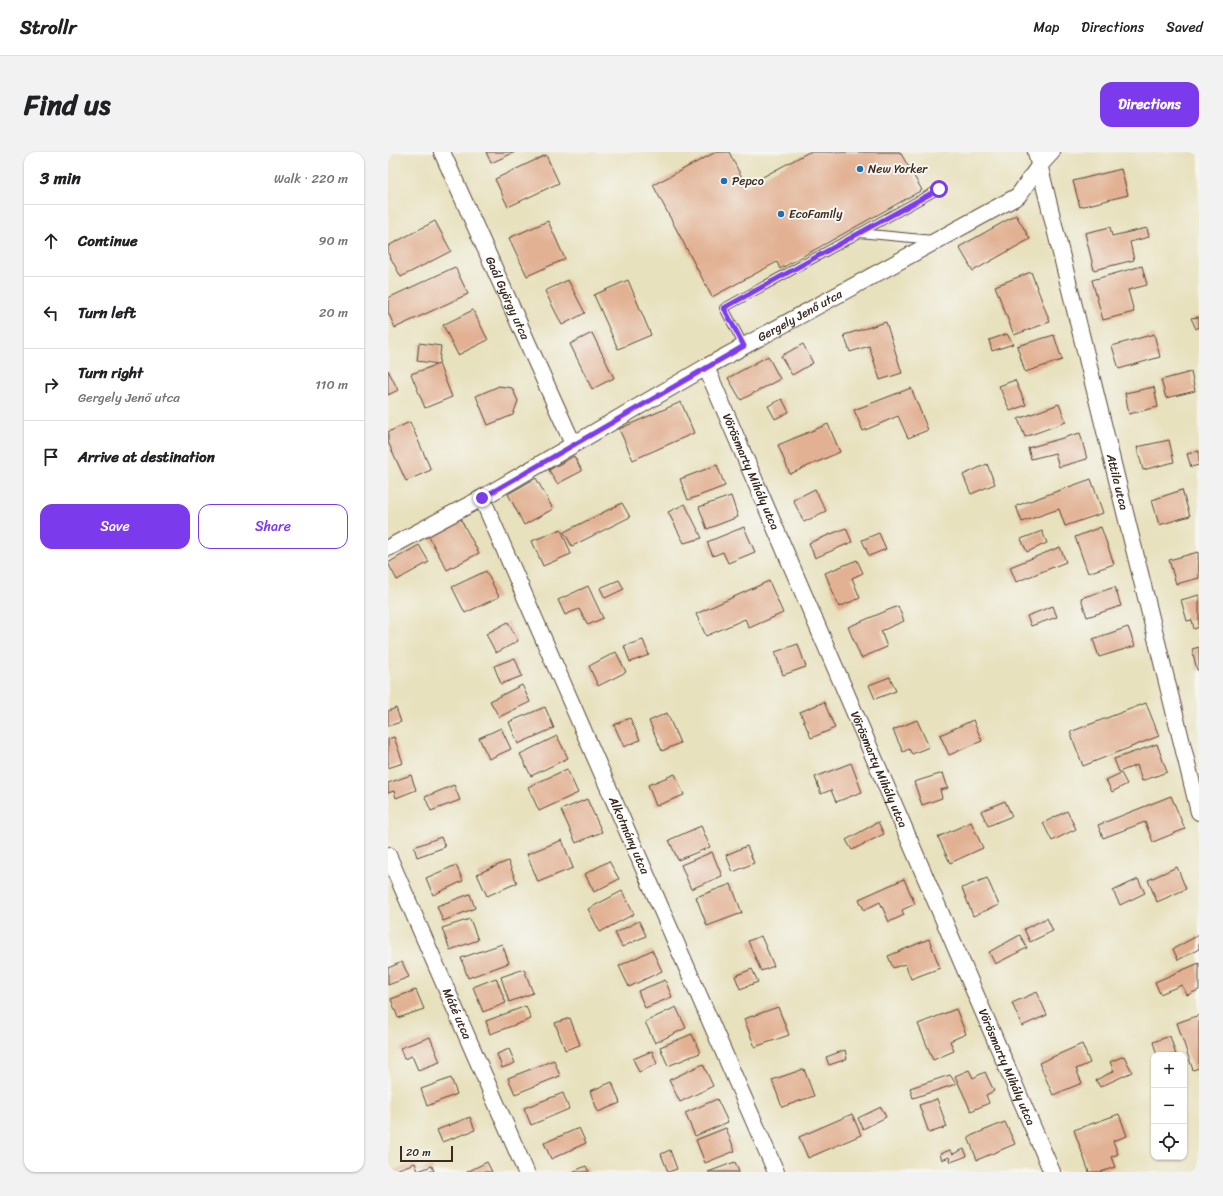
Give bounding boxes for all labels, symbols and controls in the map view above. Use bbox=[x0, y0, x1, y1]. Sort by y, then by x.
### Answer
text: Strollr bbox=[20, 11, 76, 44]
text: Map bbox=[1033, 15, 1059, 40]
text: Directions bbox=[1081, 15, 1144, 40]
text: Saved bbox=[1166, 15, 1203, 40]
text: Find us bbox=[24, 80, 111, 129]
button: Directions bbox=[1100, 82, 1199, 127]
place label: New Yorker bbox=[868, 158, 928, 180]
text: 3 min bbox=[40, 163, 81, 193]
marker: New Yorker bbox=[855, 164, 865, 174]
text: Walk · 220 m bbox=[274, 167, 348, 190]
place label: Pepco bbox=[732, 170, 764, 192]
marker: Pepco bbox=[719, 176, 729, 186]
route start bbox=[930, 180, 948, 198]
place label: EcoFamily bbox=[789, 203, 843, 225]
marker: EcoFamily bbox=[776, 209, 786, 219]
text: Continue bbox=[78, 228, 138, 254]
text: 90 m bbox=[318, 229, 348, 252]
icon: ahead bbox=[40, 230, 62, 252]
street label: Gaál György utca bbox=[479, 253, 536, 344]
street label: Gergely Jenő utca bbox=[753, 283, 847, 348]
text: Turn left bbox=[78, 300, 136, 326]
text: 20 m bbox=[319, 301, 348, 324]
icon: left bbox=[40, 302, 62, 324]
text: Turn right bbox=[78, 360, 143, 386]
text: 110 m bbox=[315, 373, 348, 396]
icon: right bbox=[40, 374, 62, 396]
text: Gergely Jenő utca bbox=[78, 386, 180, 409]
street label: Vörösmarty Mihály utca bbox=[716, 410, 786, 534]
text: Arrive at destination bbox=[78, 444, 215, 470]
icon: arrive bbox=[40, 446, 62, 468]
street label: Attila utca bbox=[1100, 451, 1135, 513]
route end bbox=[473, 489, 491, 507]
button: Save bbox=[40, 504, 190, 549]
button: Share bbox=[198, 504, 348, 549]
street label: Vörösmarty Mihály utca bbox=[844, 707, 914, 831]
street label: Alkotmány utca bbox=[602, 792, 656, 879]
street label: Máté utca bbox=[436, 984, 478, 1044]
street label: Vörösmarty Mihály utca bbox=[972, 1005, 1042, 1129]
map controls bbox=[1151, 1052, 1187, 1160]
button: + bbox=[1151, 1052, 1187, 1088]
button: − bbox=[1151, 1088, 1187, 1124]
button: locate bbox=[1151, 1124, 1187, 1160]
text: 20 m bbox=[406, 1143, 431, 1162]
scale bar bbox=[400, 1144, 453, 1163]

